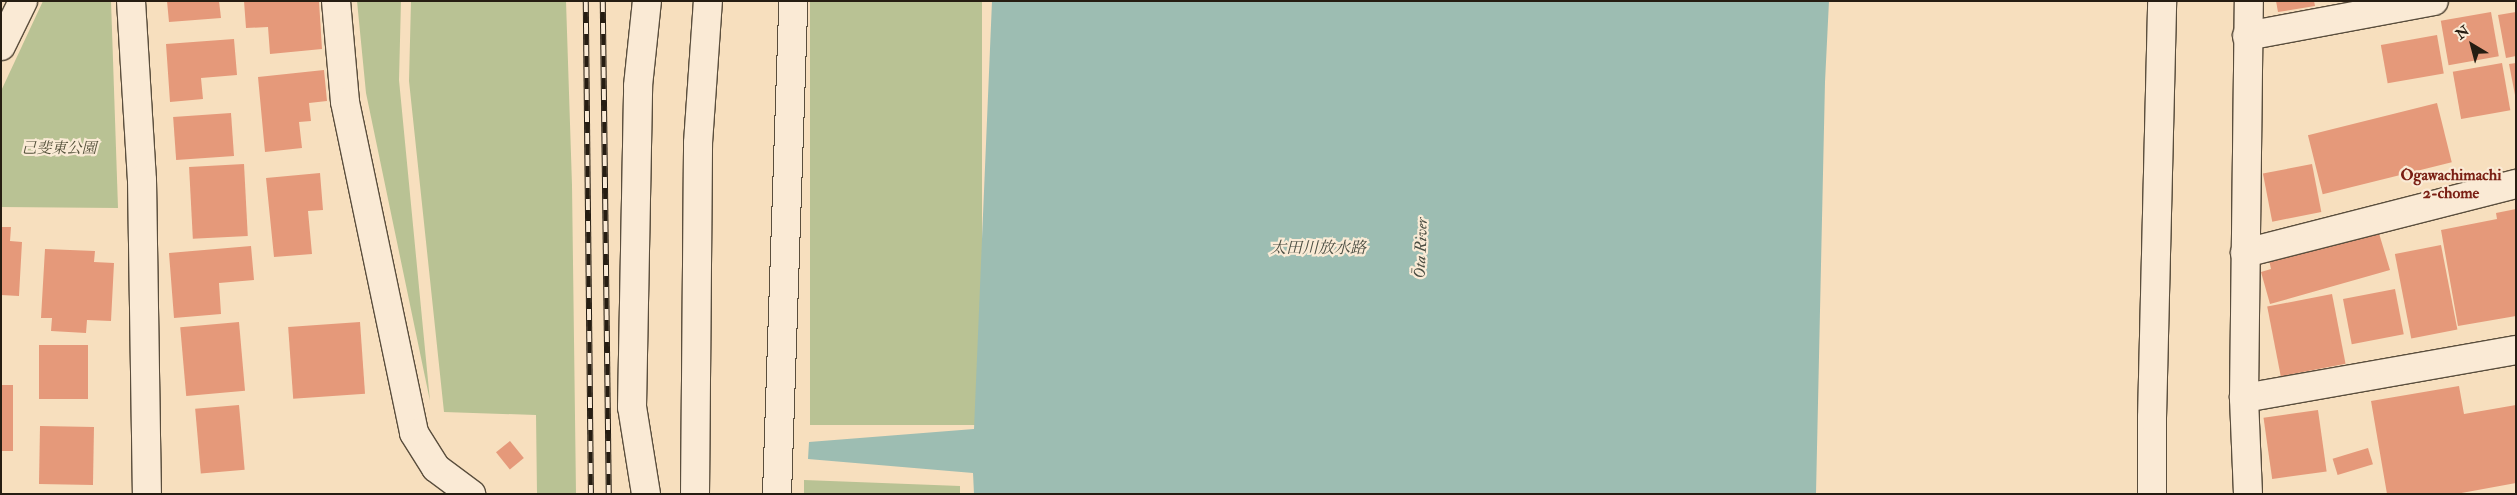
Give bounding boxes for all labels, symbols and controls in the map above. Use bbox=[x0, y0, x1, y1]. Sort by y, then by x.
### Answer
north arrow bbox=[2447, 20, 2497, 70]
text: N bbox=[2453, 22, 2473, 43]
park label: 己斐東公園 bbox=[22, 140, 96, 158]
district label: Ogawachimachi 2-chome bbox=[2401, 165, 2501, 203]
water label: Ōta River bbox=[1410, 217, 1432, 279]
water label: 太田川放水路 bbox=[1270, 238, 1366, 258]

